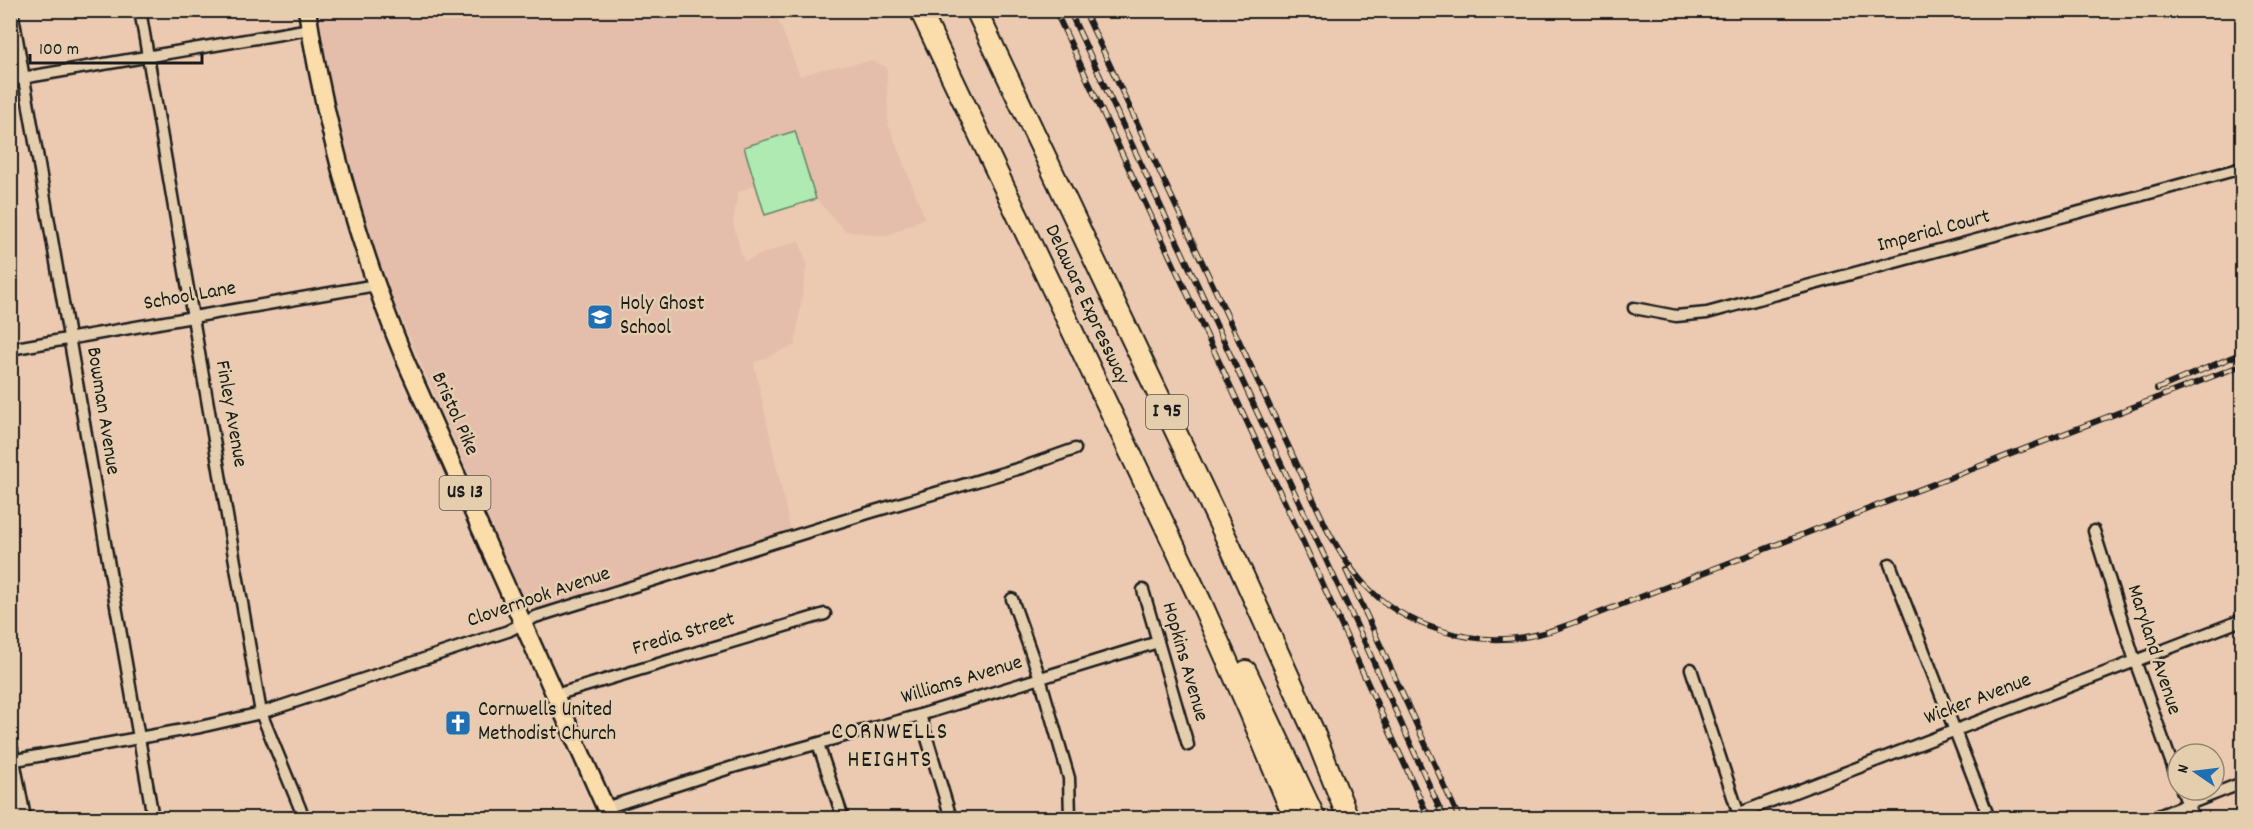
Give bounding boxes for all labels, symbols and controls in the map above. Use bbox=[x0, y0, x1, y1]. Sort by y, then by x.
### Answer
scale bar bbox=[30, 27, 202, 65]
text: 100 m bbox=[39, 38, 79, 63]
street label: Imperial Court bbox=[1874, 203, 1994, 261]
street label: Delaware Expressway bbox=[1036, 220, 1137, 391]
street label: School Lane bbox=[142, 274, 238, 320]
place label: Holy Ghost School bbox=[620, 290, 705, 344]
school or university icon: Holy Ghost School bbox=[585, 302, 615, 332]
street label: Bowman Avenue bbox=[77, 345, 127, 477]
street label: Finley Avenue bbox=[206, 358, 254, 470]
street label: Bristol Pike bbox=[422, 367, 486, 461]
road number: I 95 bbox=[1146, 395, 1188, 429]
road number: US 13 bbox=[440, 476, 490, 510]
street label: Clovernook Avenue bbox=[463, 559, 615, 637]
street label: Maryland Avenue bbox=[2118, 581, 2188, 719]
street label: Hopkins Avenue bbox=[1153, 599, 1215, 725]
street label: Fredia Street bbox=[629, 605, 739, 665]
street label: Williams Avenue bbox=[898, 648, 1026, 714]
street label: Wicker Avenue bbox=[1920, 666, 2036, 734]
place label: Cornwells United Methodist Church bbox=[478, 696, 616, 750]
church icon: Cornwells United Methodist Church bbox=[443, 708, 473, 738]
district label: CORNWELLS HEIGHTS bbox=[831, 716, 949, 778]
north arrow bbox=[2166, 742, 2226, 802]
text: N bbox=[2172, 762, 2196, 776]

